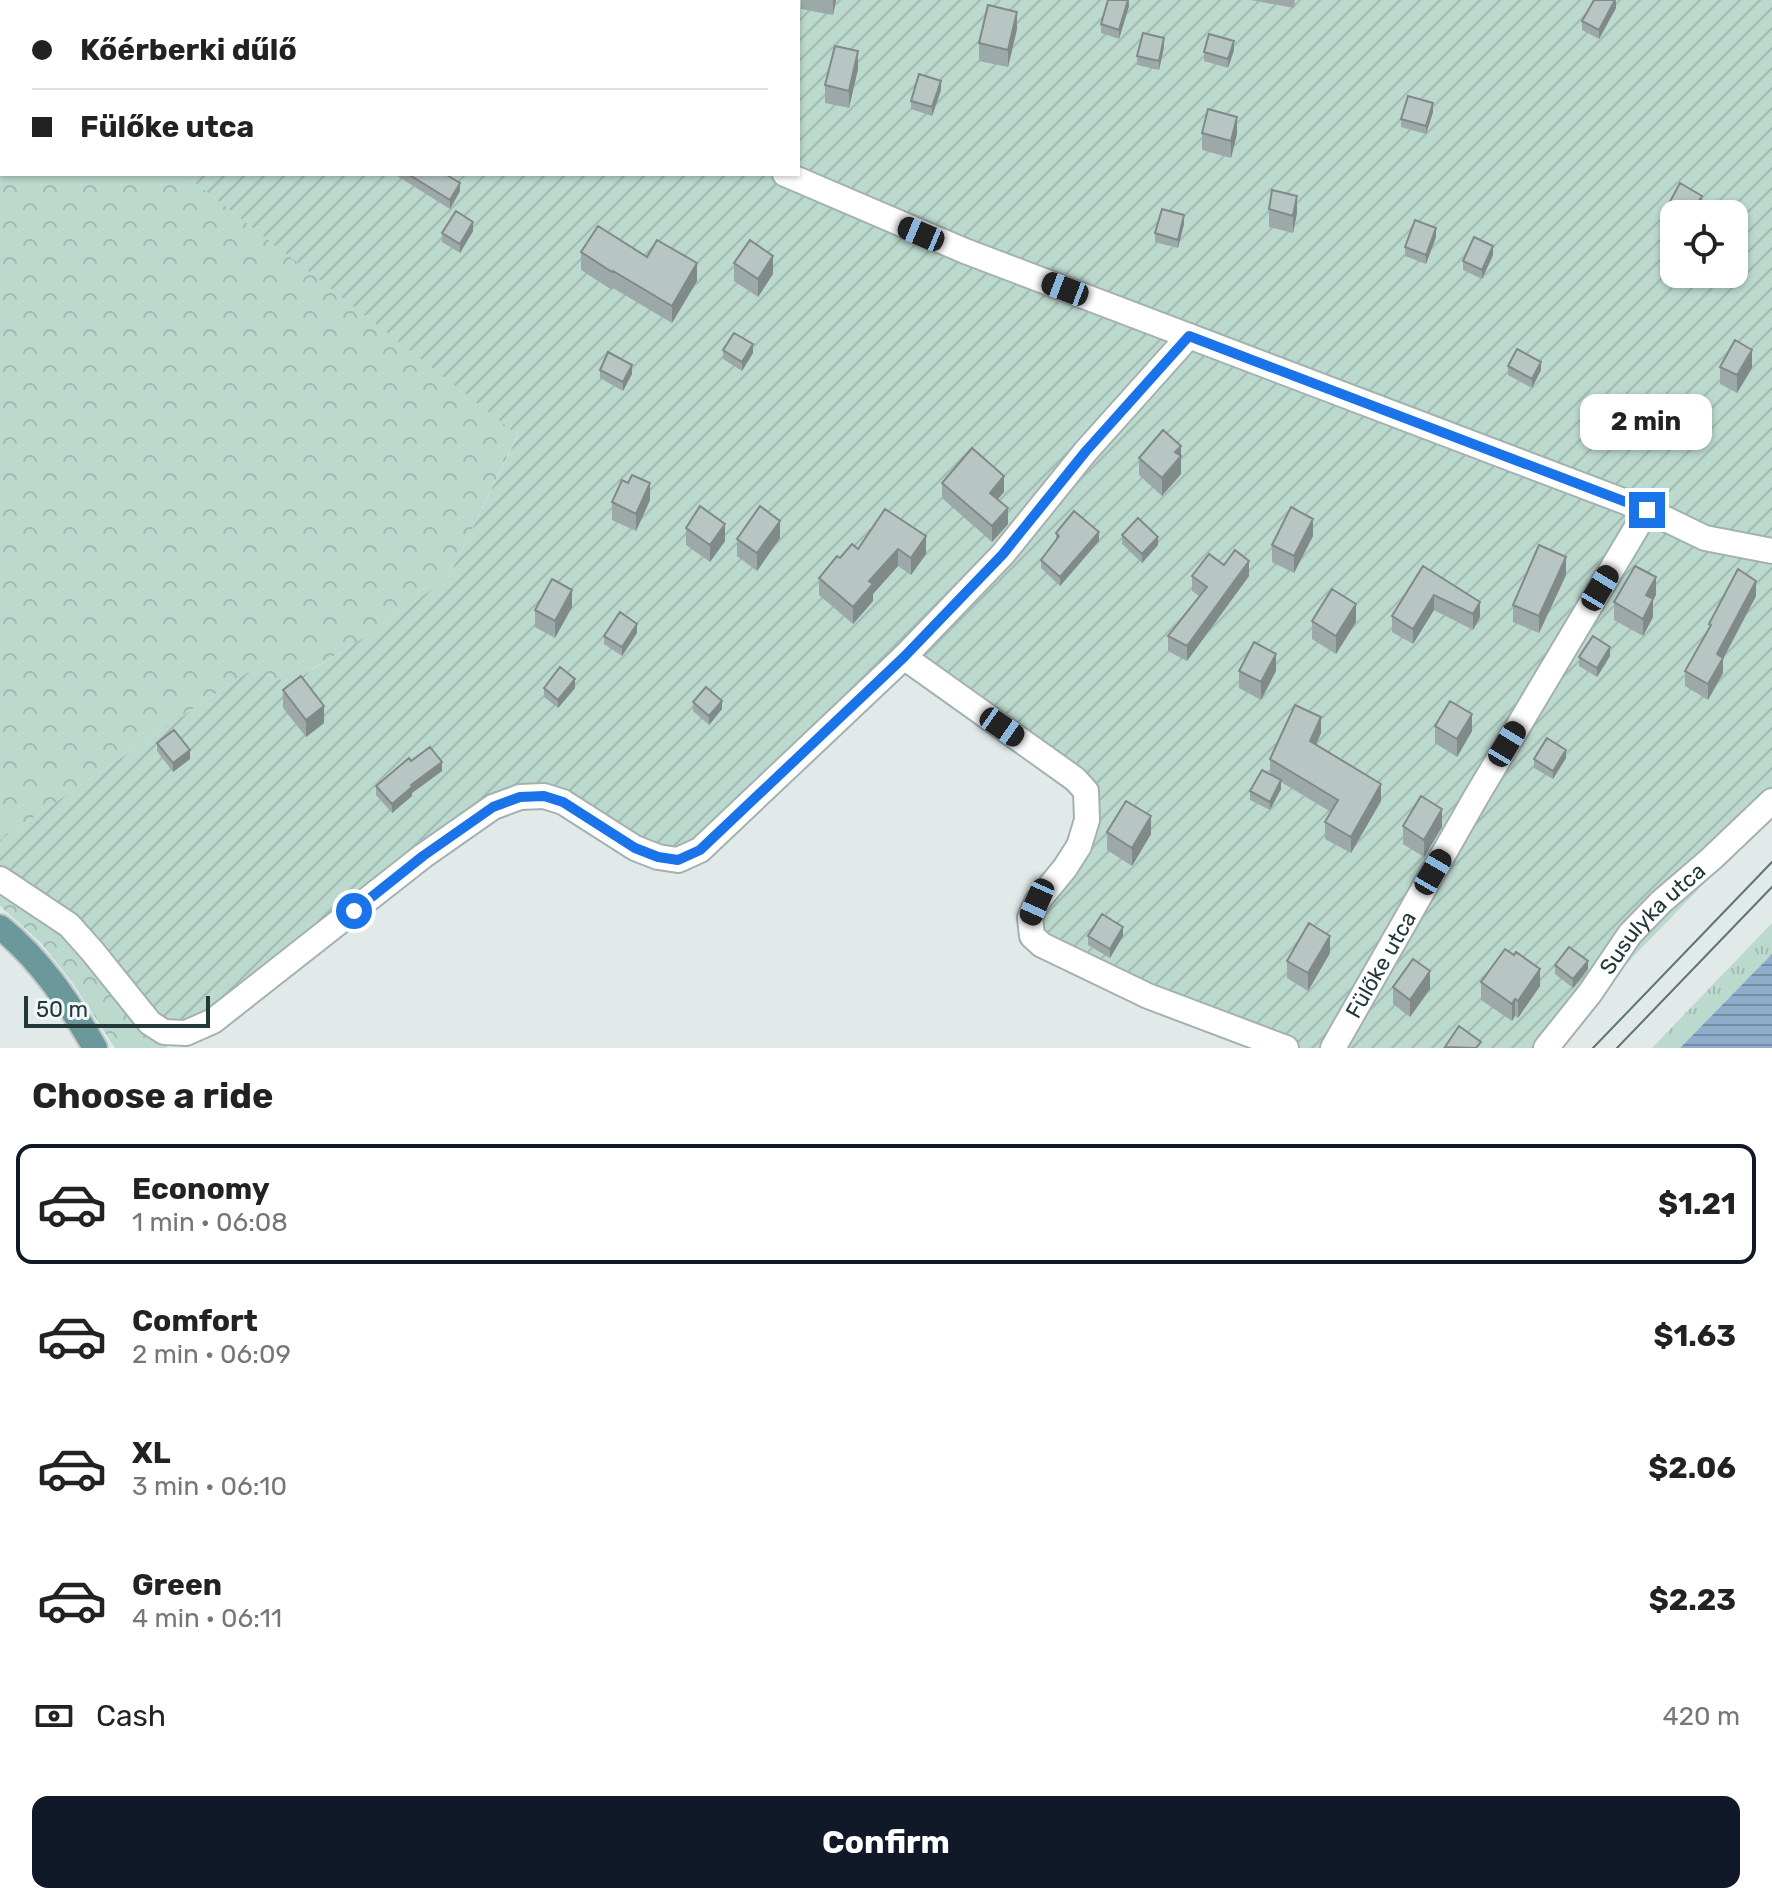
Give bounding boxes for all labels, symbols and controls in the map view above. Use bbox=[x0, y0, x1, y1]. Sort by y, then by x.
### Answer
text: Kőérberki dűlő bbox=[80, 32, 297, 68]
text: Fülőke utca bbox=[80, 109, 254, 145]
map controls bbox=[1660, 200, 1748, 288]
button: locate bbox=[1660, 200, 1748, 288]
car bbox=[894, 214, 948, 254]
car bbox=[1038, 269, 1092, 309]
callout: 2 min bbox=[1581, 394, 1713, 450]
text: 2 min bbox=[1611, 406, 1681, 437]
route end bbox=[1629, 492, 1665, 528]
car bbox=[1577, 561, 1623, 615]
car bbox=[975, 703, 1029, 751]
car bbox=[1484, 717, 1530, 771]
car bbox=[1411, 845, 1455, 899]
street label: Susulyka utca bbox=[1594, 857, 1711, 980]
car bbox=[1016, 875, 1058, 929]
route start bbox=[336, 893, 372, 929]
street label: Fülőke utca bbox=[1340, 907, 1422, 1023]
scale bar bbox=[24, 992, 210, 1028]
text: 50 m bbox=[36, 996, 88, 1023]
text: Choose a ride bbox=[32, 1074, 273, 1117]
icon: car bbox=[36, 1168, 108, 1240]
text: Economy bbox=[132, 1171, 270, 1207]
text: $1.21 bbox=[1658, 1186, 1736, 1222]
text: 1 min · 06:08 bbox=[132, 1207, 288, 1238]
icon: car bbox=[36, 1300, 108, 1372]
text: Comfort bbox=[132, 1303, 258, 1339]
text: $1.63 bbox=[1653, 1318, 1736, 1354]
text: 2 min · 06:09 bbox=[132, 1339, 291, 1370]
icon: car bbox=[36, 1432, 108, 1504]
text: XL bbox=[132, 1435, 171, 1471]
text: $2.06 bbox=[1648, 1450, 1736, 1486]
text: 3 min · 06:10 bbox=[132, 1471, 287, 1502]
icon: car bbox=[36, 1564, 108, 1636]
text: Green bbox=[132, 1567, 222, 1603]
text: $2.23 bbox=[1649, 1582, 1736, 1618]
text: 4 min · 06:11 bbox=[132, 1603, 282, 1634]
icon: cash bbox=[32, 1694, 76, 1738]
text: Cash bbox=[96, 1698, 166, 1734]
text: 420 m bbox=[1663, 1701, 1740, 1732]
button: Confirm bbox=[32, 1796, 1740, 1888]

